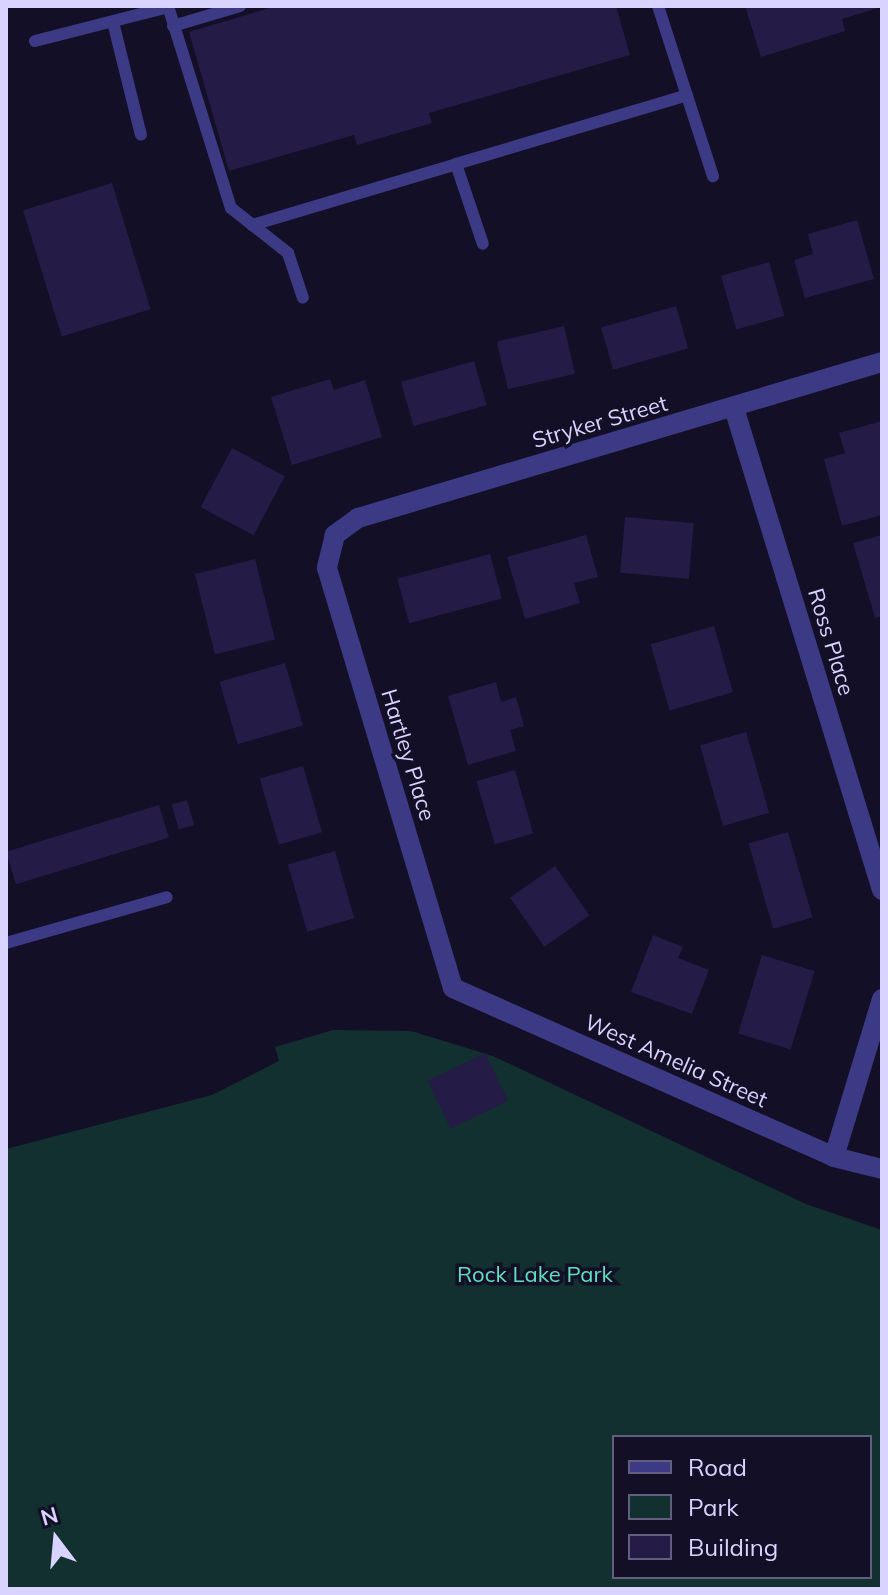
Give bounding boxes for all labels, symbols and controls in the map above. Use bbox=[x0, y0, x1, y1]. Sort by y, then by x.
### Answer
street label: Stryker Street bbox=[529, 390, 671, 454]
street label: Ross Place bbox=[802, 585, 860, 699]
street label: Hartley Place bbox=[375, 686, 441, 824]
street label: West Amelia Street bbox=[581, 1009, 771, 1113]
park label: Rock Lake Park bbox=[457, 1262, 613, 1288]
legend bbox=[612, 1435, 872, 1579]
text: Road bbox=[688, 1452, 747, 1482]
text: Park bbox=[688, 1492, 739, 1522]
north arrow bbox=[16, 1499, 96, 1579]
text: N bbox=[38, 1500, 61, 1532]
text: Building bbox=[688, 1532, 778, 1562]

